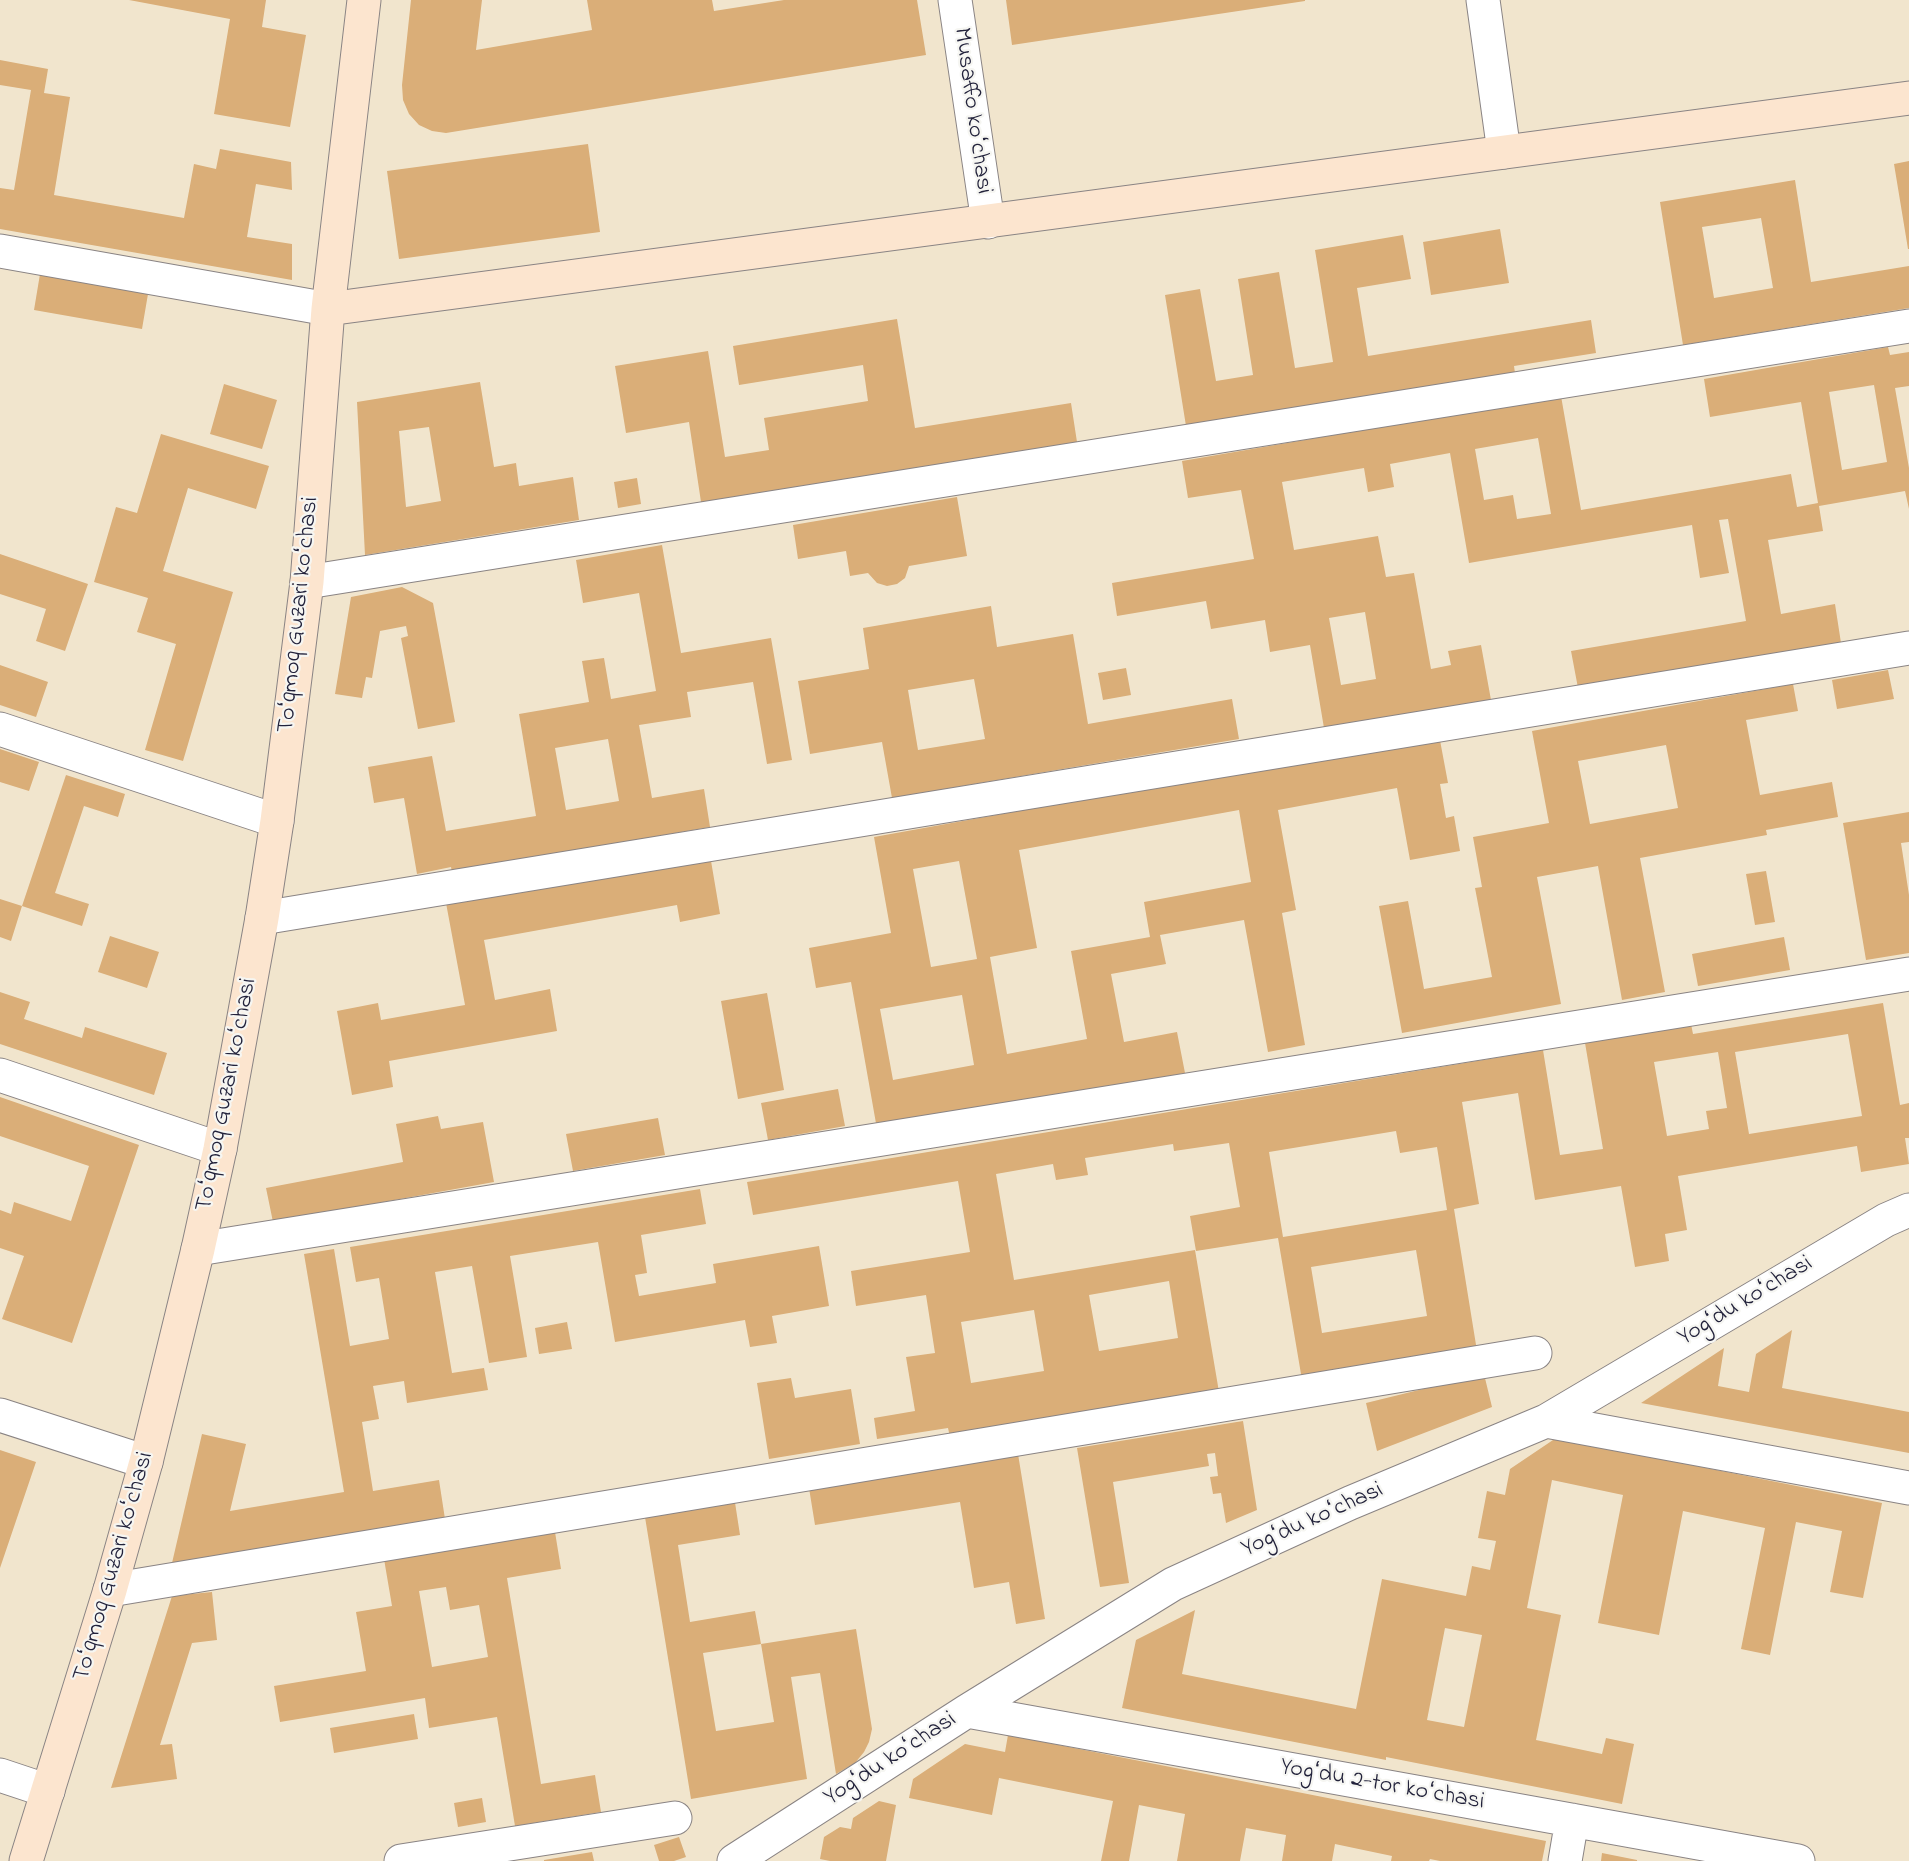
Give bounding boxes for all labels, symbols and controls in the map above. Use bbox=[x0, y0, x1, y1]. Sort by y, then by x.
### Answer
street label: Musaffo koʻchasi bbox=[945, 26, 997, 196]
street label: Toʻqmoq Guzari koʻchasi bbox=[273, 496, 327, 734]
street label: Toʻqmoq Guzari koʻchasi bbox=[191, 976, 265, 1214]
street label: Yogʻdu koʻchasi bbox=[1673, 1251, 1819, 1353]
street label: Toʻqmoq Guzari koʻchasi bbox=[68, 1449, 162, 1685]
street label: Yogʻdu koʻchasi bbox=[1238, 1477, 1388, 1565]
street label: Yogʻdu koʻchasi bbox=[819, 1707, 963, 1813]
street label: Yogʻdu 2-tor koʻchasi bbox=[1278, 1754, 1486, 1818]

